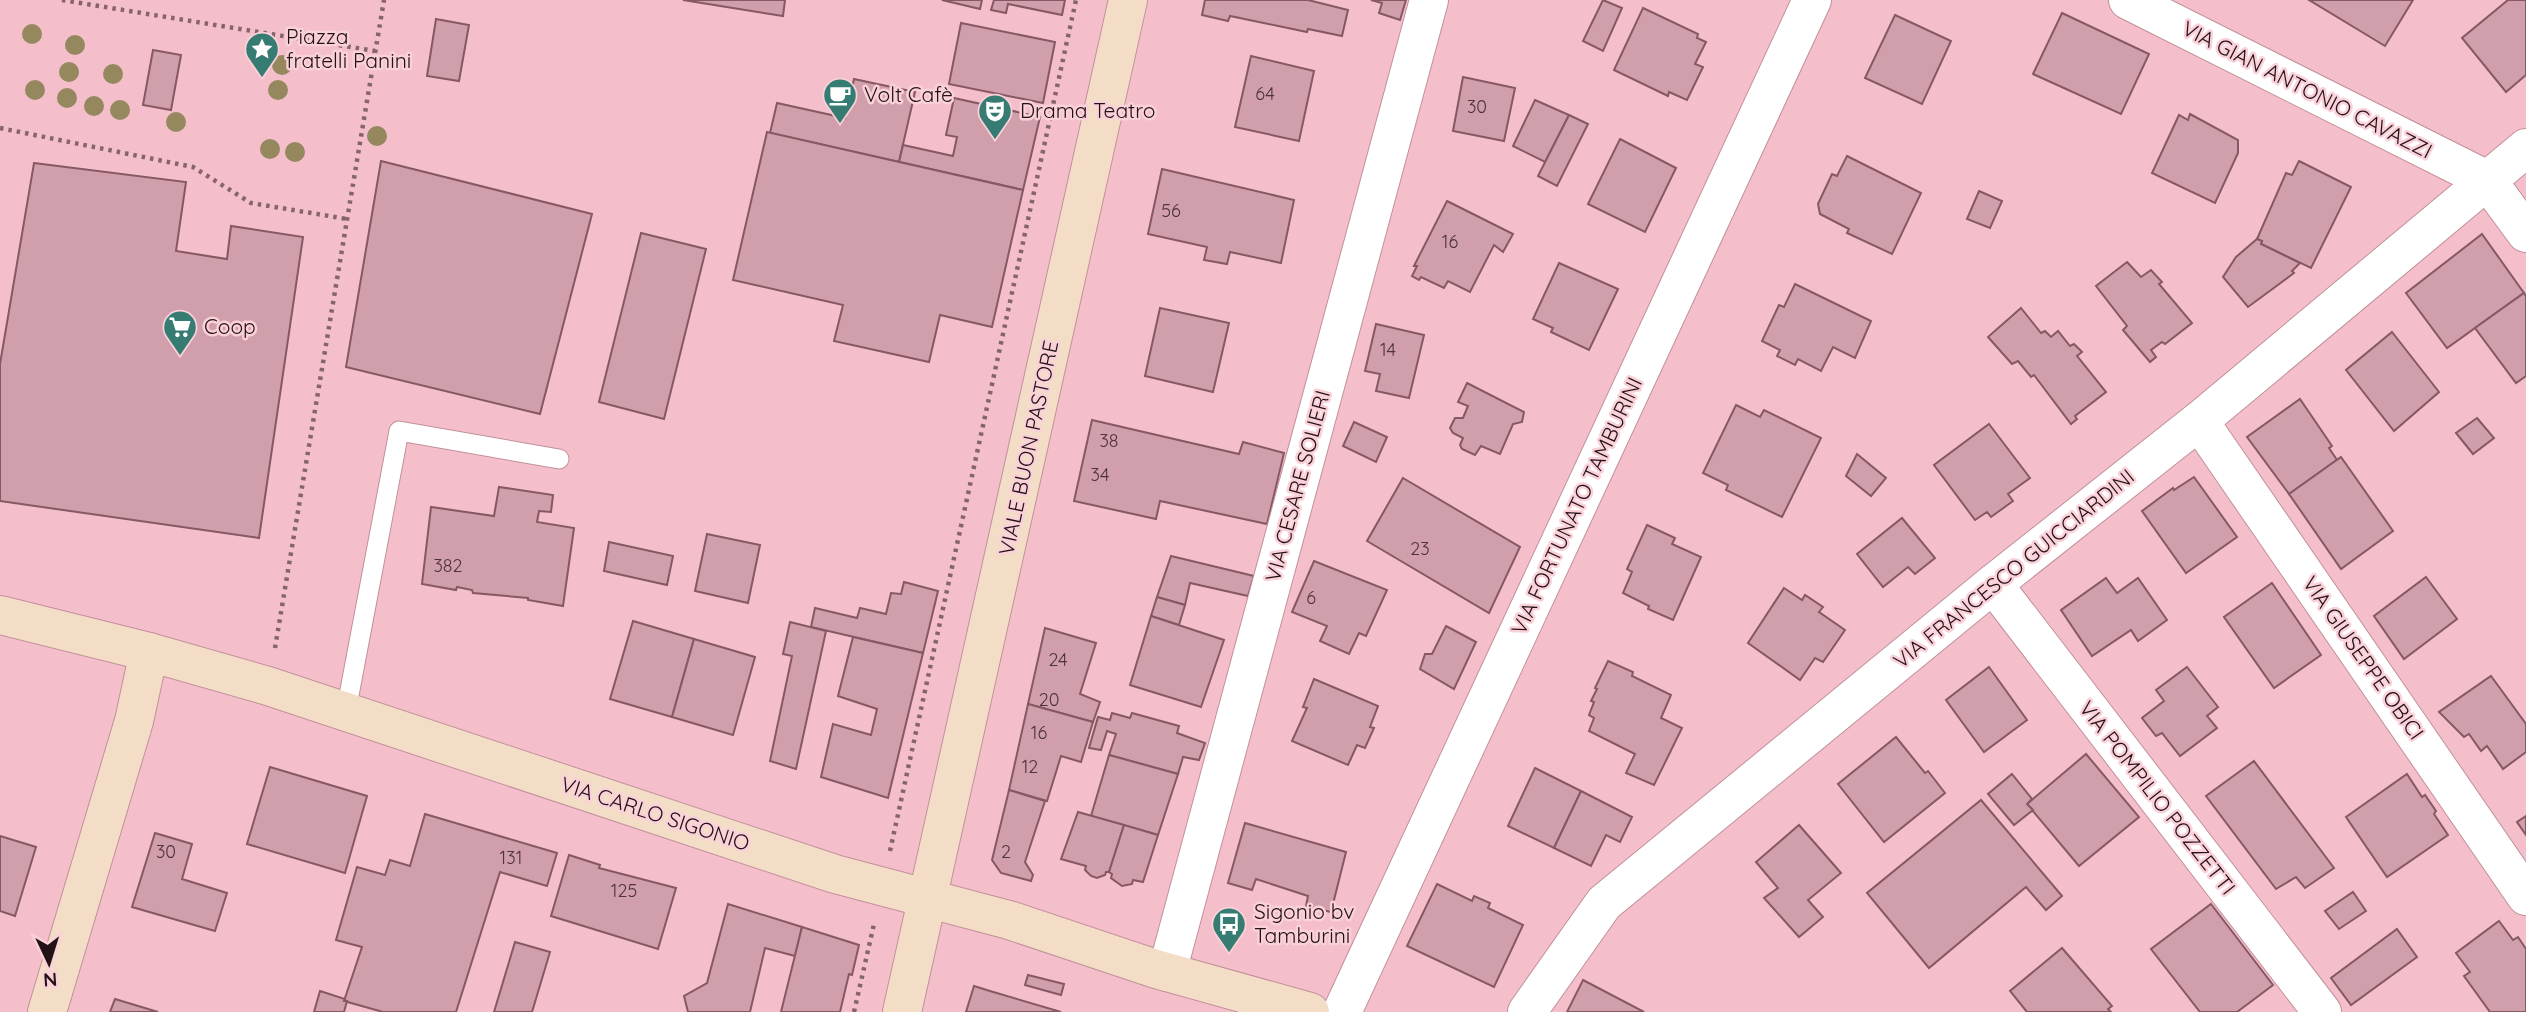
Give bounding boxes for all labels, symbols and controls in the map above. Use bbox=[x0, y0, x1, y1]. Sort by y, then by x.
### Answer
street label: VIA GIAN ANTONIO CAVAZZI bbox=[2178, 15, 2437, 164]
place label: Piazza fratelli Panini bbox=[286, 23, 411, 73]
place icon: Piazza fratelli Panini bbox=[243, 30, 281, 79]
cafe icon: Volt Cafè bbox=[821, 76, 859, 125]
place label: Volt Cafè bbox=[864, 81, 953, 107]
house number: 64 bbox=[1255, 82, 1275, 105]
theatre icon: Drama Teatro bbox=[976, 92, 1014, 141]
house number: 30 bbox=[1467, 95, 1487, 118]
place label: Drama Teatro bbox=[1020, 97, 1156, 123]
house number: 56 bbox=[1161, 199, 1181, 222]
house number: 16 bbox=[1442, 230, 1458, 253]
supermarket icon: Coop bbox=[161, 308, 199, 357]
place label: Coop bbox=[204, 313, 256, 339]
street label: VIALE BUON PASTORE bbox=[993, 338, 1063, 558]
house number: 14 bbox=[1380, 338, 1396, 361]
street label: VIA FORTUNATO TAMBURINI bbox=[1505, 373, 1647, 638]
street label: VIA CESARE SOLIERI bbox=[1259, 387, 1335, 584]
house number: 38 bbox=[1099, 429, 1119, 452]
house number: 34 bbox=[1091, 463, 1109, 486]
street label: VIA FRANCESCO GUICCIARDINI bbox=[1888, 463, 2139, 673]
house number: 23 bbox=[1410, 537, 1430, 560]
house number: 382 bbox=[433, 554, 463, 577]
street label: VIA GIUSEPPE OBICI bbox=[2298, 571, 2430, 744]
house number: 6 bbox=[1306, 586, 1316, 609]
house number: 24 bbox=[1048, 648, 1068, 671]
house number: 20 bbox=[1039, 688, 1059, 711]
street label: VIA POMPILIO POZZETTI bbox=[2074, 695, 2242, 900]
house number: 16 bbox=[1031, 721, 1047, 744]
house number: 12 bbox=[1022, 755, 1038, 778]
street label: VIA CARLO SIGONIO bbox=[558, 770, 753, 856]
house number: 30 bbox=[156, 840, 176, 863]
house number: 2 bbox=[1001, 840, 1011, 863]
house number: 131 bbox=[500, 846, 522, 869]
house number: 125 bbox=[611, 879, 637, 902]
place label: Sigonio bv Tamburini bbox=[1254, 898, 1354, 948]
bus stop icon: Sigonio bv Tamburini bbox=[1210, 905, 1248, 954]
north arrow bbox=[14, 928, 84, 998]
text: N bbox=[42, 968, 58, 992]

